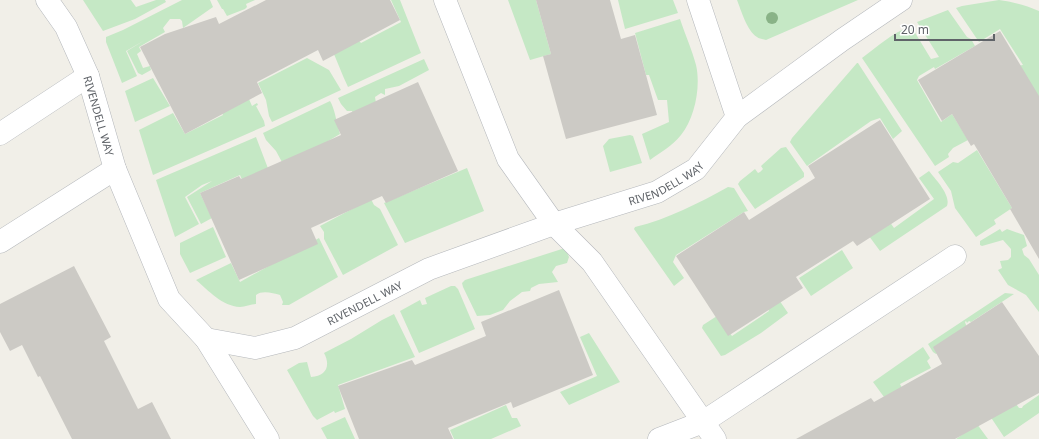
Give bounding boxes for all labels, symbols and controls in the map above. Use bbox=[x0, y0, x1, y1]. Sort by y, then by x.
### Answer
scale bar bbox=[895, 16, 994, 42]
text: 20 m bbox=[901, 21, 929, 38]
street label: RIVENDELL WAY bbox=[81, 74, 118, 158]
street label: RIVENDELL WAY bbox=[626, 158, 707, 208]
street label: RIVENDELL WAY bbox=[324, 276, 405, 328]

